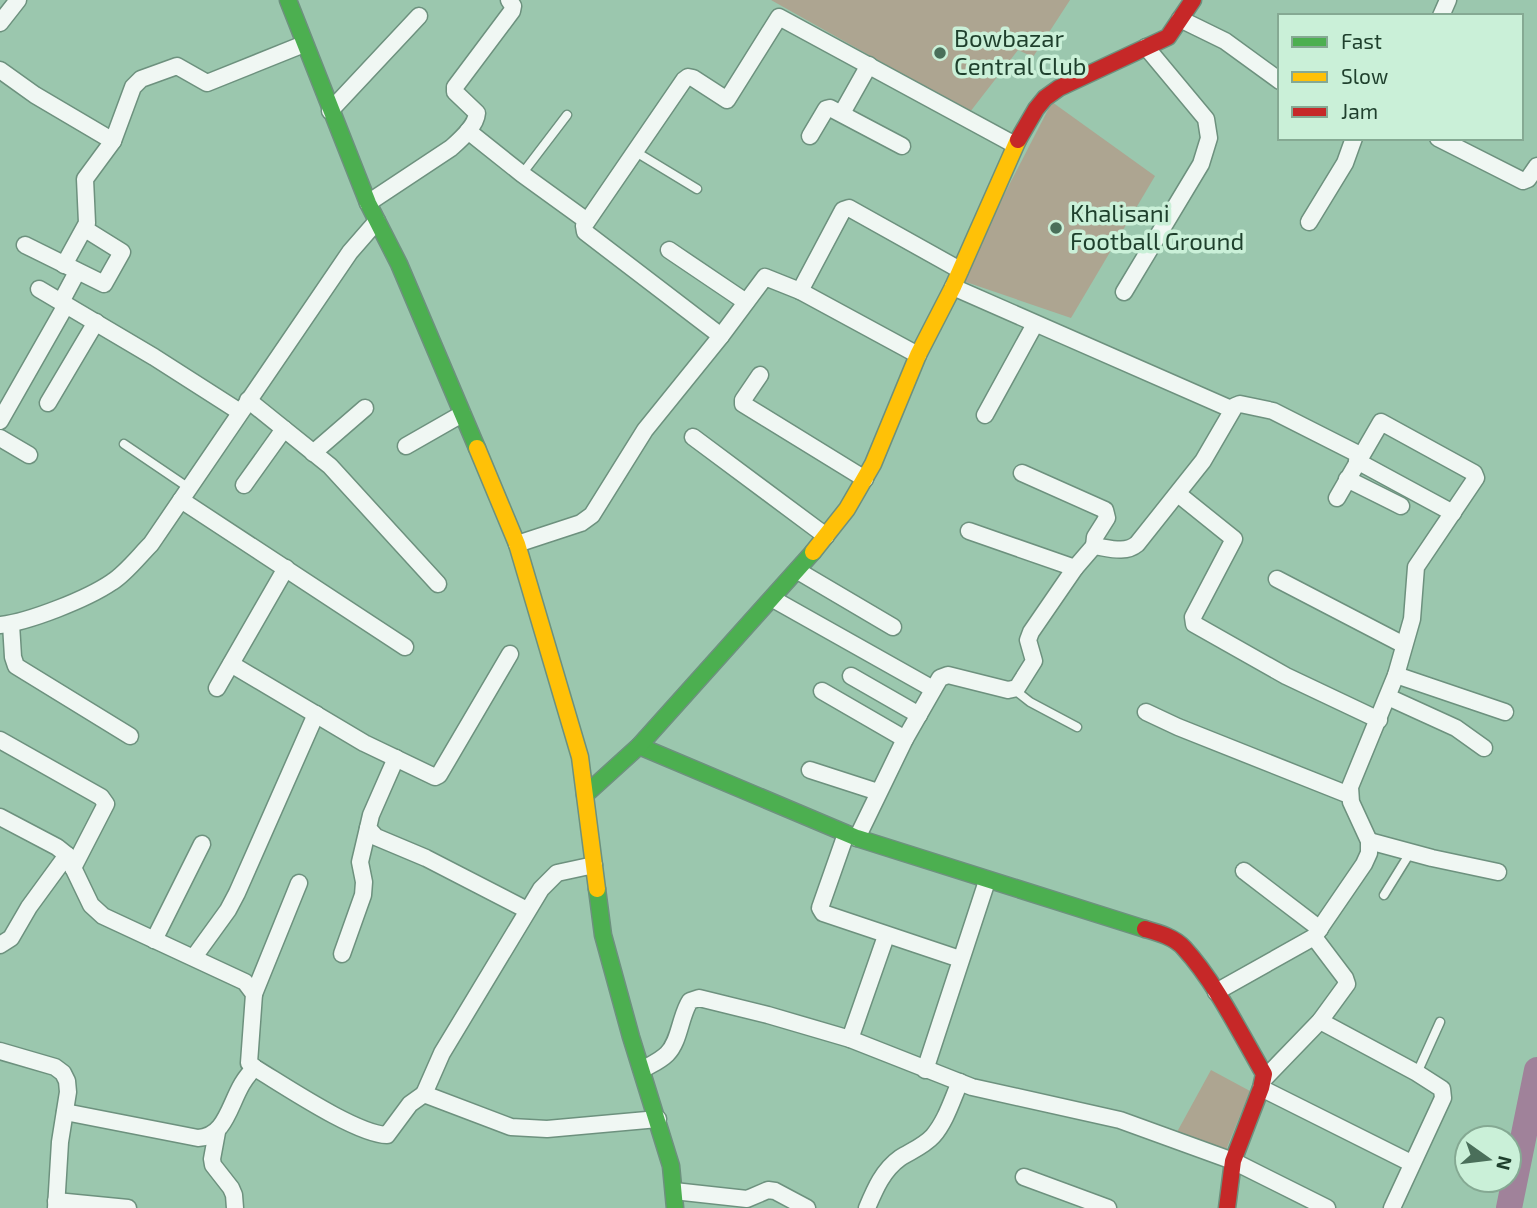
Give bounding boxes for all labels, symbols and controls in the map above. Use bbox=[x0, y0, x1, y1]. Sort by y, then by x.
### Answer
legend bbox=[1278, 14, 1523, 140]
place label: Bowbazar Central Club bbox=[954, 23, 1087, 80]
text: Fast bbox=[1341, 28, 1382, 53]
marker: Bowbazar Central Club bbox=[932, 45, 948, 61]
text: Slow bbox=[1341, 63, 1388, 88]
text: Jam bbox=[1341, 98, 1378, 123]
place label: Khalisani Football Ground bbox=[1070, 198, 1244, 255]
marker: Khalisani Football Ground bbox=[1048, 220, 1064, 236]
north arrow bbox=[1453, 1124, 1523, 1194]
text: N bbox=[1492, 1154, 1518, 1173]

